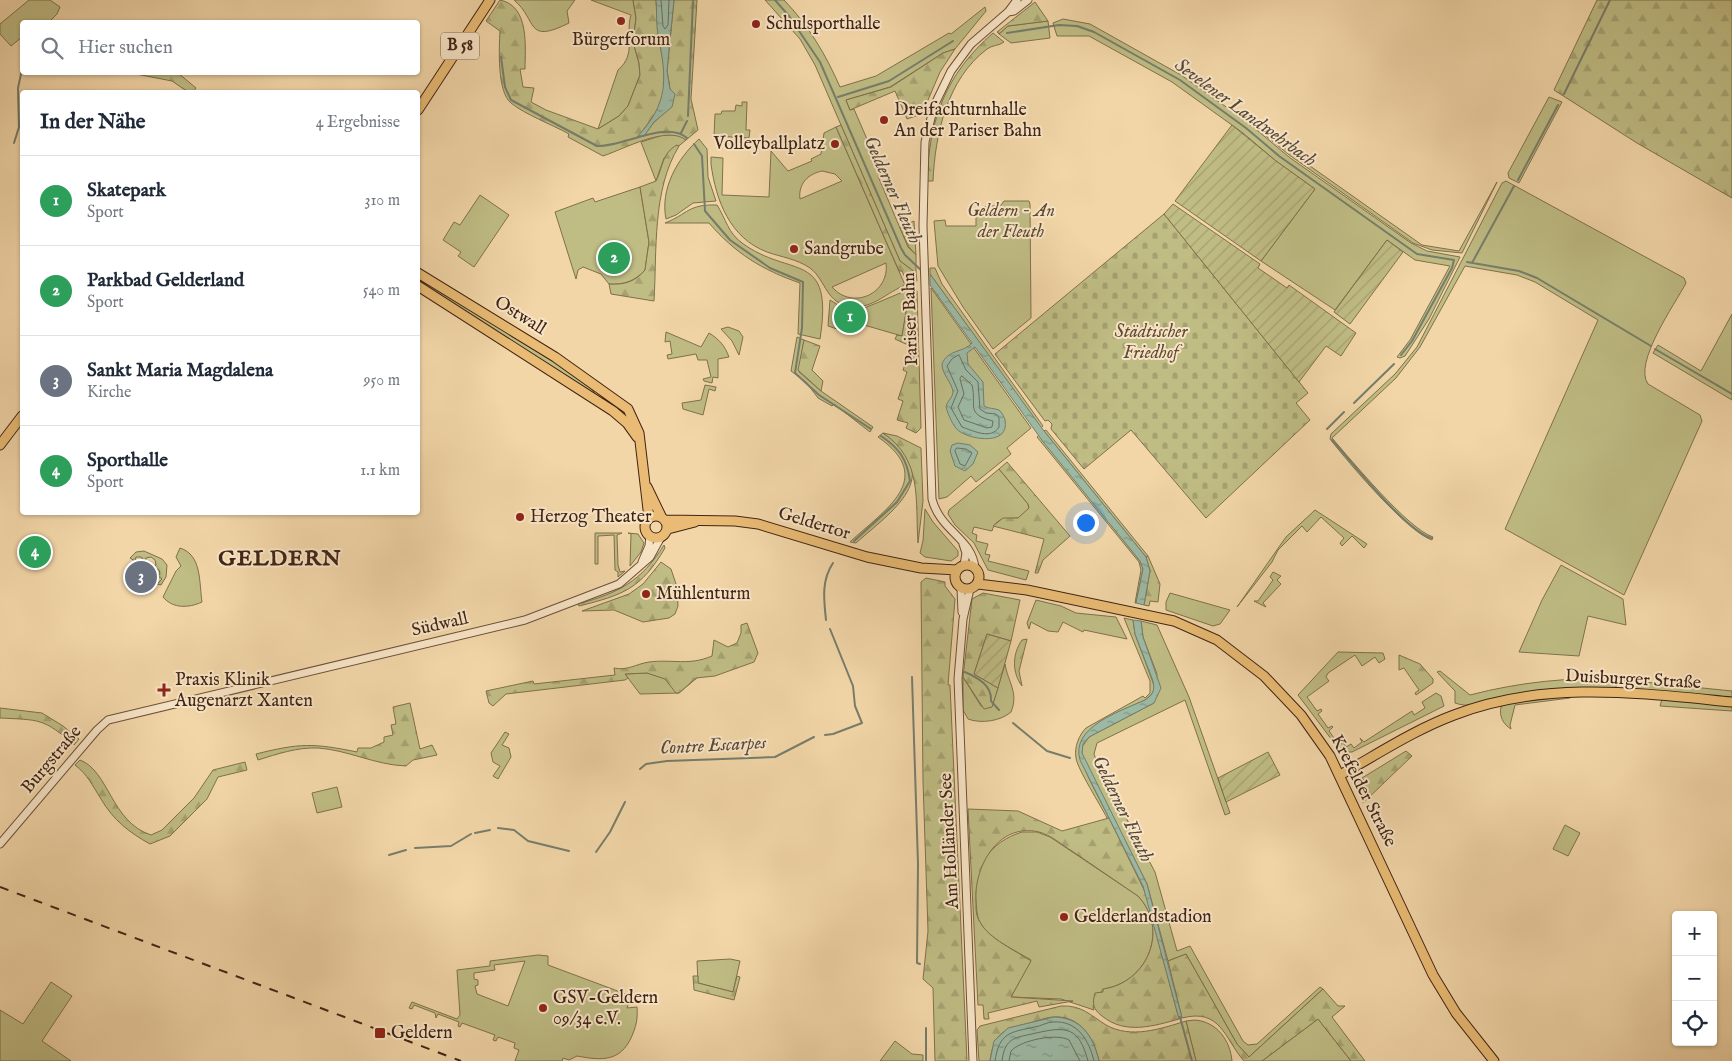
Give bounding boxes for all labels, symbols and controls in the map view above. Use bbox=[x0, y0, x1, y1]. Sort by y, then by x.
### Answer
place label: Schulsporthalle bbox=[766, 13, 881, 36]
marker: Bürgerforum bbox=[615, 15, 627, 27]
marker: Schulsporthalle bbox=[750, 18, 762, 30]
search box bbox=[20, 20, 420, 75]
place label: Bürgerforum bbox=[572, 29, 670, 52]
road number: B 58 bbox=[441, 32, 479, 59]
icon: search bbox=[38, 34, 66, 62]
text: Hier suchen bbox=[78, 36, 173, 60]
water label: Sevelener Landwehrbach bbox=[1169, 53, 1321, 173]
place label: Dreifachturnhalle An der Pariser Bahn bbox=[893, 99, 1042, 143]
text: In der Nähe bbox=[40, 109, 146, 136]
text: 4 Ergebnisse bbox=[316, 113, 400, 133]
marker: Dreifachturnhalle An der Pariser Bahn bbox=[878, 114, 890, 126]
water label: Gelderner Fleuth bbox=[858, 132, 926, 248]
place label: Volleyballplatz bbox=[712, 133, 825, 156]
marker: Volleyballplatz bbox=[829, 138, 841, 150]
text: Skatepark bbox=[87, 179, 166, 203]
text: 1 bbox=[53, 191, 59, 211]
text: 310 m bbox=[364, 191, 400, 211]
park label: Geldern - An der Fleuth bbox=[967, 200, 1055, 244]
text: Sport bbox=[87, 203, 124, 223]
place label: Sandgrube bbox=[804, 238, 884, 261]
pin: 2 bbox=[598, 239, 630, 277]
marker: Sandgrube bbox=[788, 243, 800, 255]
text: Parkbad Gelderland bbox=[87, 269, 244, 293]
street label: Pariser Bahn bbox=[898, 271, 924, 366]
text: 2 bbox=[52, 281, 60, 301]
text: 540 m bbox=[363, 281, 400, 301]
street label: Ostwall bbox=[490, 291, 550, 341]
text: Sport bbox=[87, 293, 124, 313]
pin: 1 bbox=[834, 298, 866, 336]
park label: Städtischer Friedhof bbox=[1115, 321, 1188, 365]
text: Sankt Maria Magdalena bbox=[87, 359, 273, 383]
text: 3 bbox=[53, 371, 59, 391]
text: 950 m bbox=[364, 371, 400, 391]
text: Kirche bbox=[87, 383, 131, 403]
text: Sporthalle bbox=[87, 449, 168, 473]
text: 4 bbox=[52, 461, 60, 481]
text: 1.1 km bbox=[360, 461, 400, 481]
text: Sport bbox=[87, 473, 124, 493]
street label: Geldertor bbox=[775, 502, 853, 546]
place label: Herzog Theater bbox=[530, 506, 652, 529]
your location bbox=[1073, 510, 1099, 536]
marker: Herzog Theater bbox=[514, 511, 526, 523]
pin: 4 bbox=[19, 533, 51, 571]
district label: GELDERN bbox=[218, 545, 342, 573]
pin: 3 bbox=[125, 558, 157, 596]
place label: Mühlenturm bbox=[656, 583, 750, 606]
marker: Mühlenturm bbox=[640, 588, 652, 600]
street label: Südwall bbox=[409, 607, 471, 643]
street label: Duisburger Straße bbox=[1564, 665, 1702, 695]
place label: Praxis Klinik Augenarzt Xanten bbox=[174, 669, 313, 713]
marker: Praxis Klinik Augenarzt Xanten bbox=[157, 683, 171, 697]
street label: Burgstraße bbox=[17, 721, 87, 799]
water label: Contre Escarpes bbox=[659, 731, 767, 761]
street label: Krefelder Straße bbox=[1325, 731, 1401, 851]
water label: Gelderner Fleuth bbox=[1086, 752, 1158, 866]
street label: Am Holländer See bbox=[935, 772, 965, 911]
place label: Gelderlandstadion bbox=[1074, 906, 1212, 929]
marker: Gelderlandstadion bbox=[1058, 911, 1070, 923]
map controls bbox=[1672, 911, 1717, 1046]
button: + bbox=[1672, 911, 1717, 956]
button: − bbox=[1672, 956, 1717, 1001]
place label: GSV-Geldern 09/34 e.V. bbox=[553, 987, 659, 1031]
button: locate bbox=[1672, 1001, 1717, 1046]
marker: GSV-Geldern 09/34 e.V. bbox=[537, 1002, 549, 1014]
place label: Geldern bbox=[391, 1022, 453, 1045]
marker: Geldern bbox=[373, 1026, 387, 1040]

